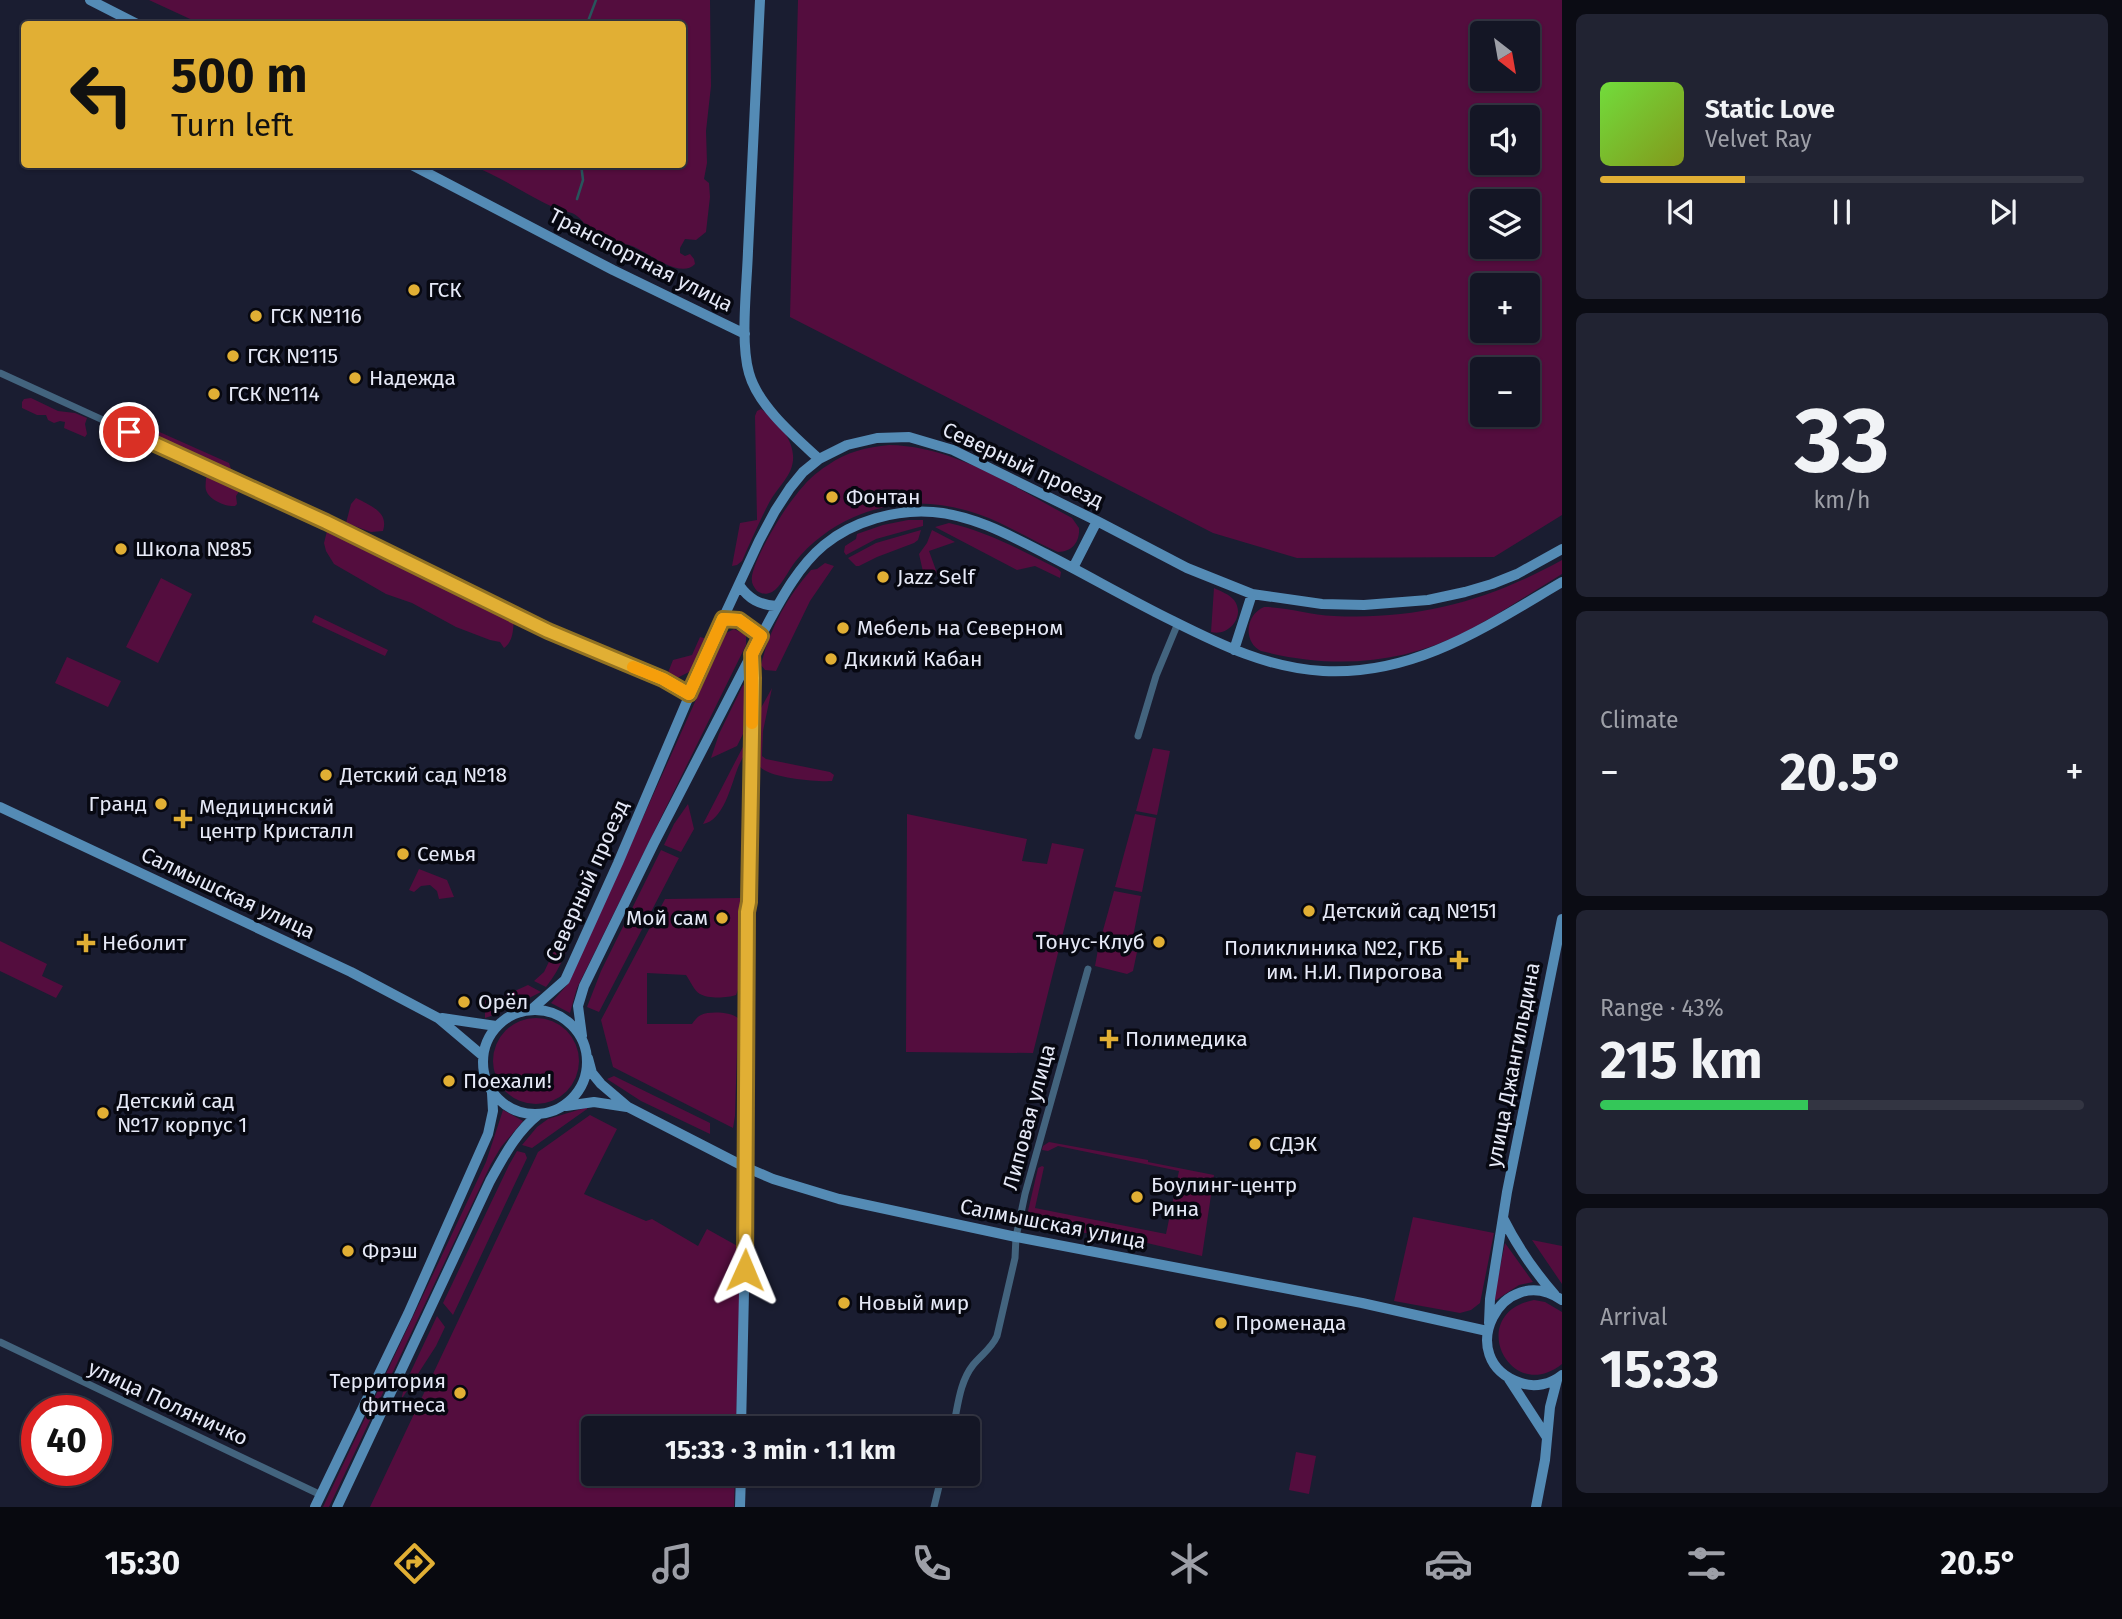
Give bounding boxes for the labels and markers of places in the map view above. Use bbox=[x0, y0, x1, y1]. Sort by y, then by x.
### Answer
place label: ГСК bbox=[428, 277, 462, 303]
marker: ГСК bbox=[406, 282, 422, 298]
place label: ГСК №116 bbox=[270, 303, 362, 329]
marker: ГСК №116 bbox=[248, 308, 264, 324]
place label: ГСК №115 bbox=[247, 343, 338, 369]
marker: ГСК №115 bbox=[225, 348, 241, 364]
place label: Надежда bbox=[369, 365, 456, 391]
marker: Надежда bbox=[347, 370, 363, 386]
place label: ГСК №114 bbox=[228, 381, 320, 407]
marker: ГСК №114 bbox=[206, 386, 222, 402]
pin bbox=[99, 402, 159, 462]
place label: Фонтан bbox=[846, 484, 920, 510]
marker: Фонтан bbox=[824, 489, 840, 505]
place label: Школа №85 bbox=[135, 536, 252, 562]
marker: Школа №85 bbox=[113, 541, 129, 557]
place label: Jazz Self bbox=[897, 564, 977, 590]
marker: Jazz Self bbox=[875, 569, 891, 585]
place label: Мебель на Северном bbox=[857, 615, 1063, 641]
marker: Мебель на Северном bbox=[835, 620, 851, 636]
place label: Дкикий Кабан bbox=[844, 646, 982, 672]
marker: Дкикий Кабан bbox=[823, 651, 839, 667]
place label: Детский сад №18 bbox=[339, 762, 507, 788]
marker: Детский сад №18 bbox=[318, 767, 334, 783]
place label: Гранд bbox=[88, 791, 147, 817]
place label: Медицинский центр Кристалл bbox=[199, 794, 354, 844]
marker: Гранд bbox=[153, 796, 169, 812]
marker: Медицинский центр Кристалл bbox=[173, 809, 193, 829]
place label: Семья bbox=[417, 841, 476, 867]
marker: Семья bbox=[395, 846, 411, 862]
place label: Детский сад №151 bbox=[1322, 898, 1497, 924]
marker: Детский сад №151 bbox=[1301, 903, 1317, 919]
place label: Мой сам bbox=[626, 905, 708, 931]
marker: Мой сам bbox=[714, 910, 730, 926]
place label: Тонус-Клуб bbox=[1036, 929, 1145, 955]
place label: Неболит bbox=[102, 930, 187, 956]
marker: Неболит bbox=[76, 933, 96, 953]
marker: Тонус-Клуб bbox=[1151, 934, 1167, 950]
place label: Поликлиника №2, ГКБ им. Н.И. Пирогова bbox=[1224, 935, 1443, 985]
marker: Поликлиника №2, ГКБ им. Н.И. Пирогова bbox=[1449, 950, 1469, 970]
place label: Орёл bbox=[478, 989, 528, 1015]
marker: Орёл bbox=[456, 994, 472, 1010]
place label: Полимедика bbox=[1125, 1026, 1248, 1052]
marker: Полимедика bbox=[1099, 1029, 1119, 1049]
place label: Поехали! bbox=[463, 1068, 552, 1094]
marker: Поехали! bbox=[441, 1073, 457, 1089]
place label: Детский сад №17 корпус 1 bbox=[116, 1088, 247, 1138]
marker: Детский сад №17 корпус 1 bbox=[95, 1105, 111, 1121]
place label: СДЭК bbox=[1269, 1131, 1318, 1157]
marker: СДЭК bbox=[1247, 1136, 1263, 1152]
place label: Боулинг-центр Рина bbox=[1151, 1172, 1297, 1222]
marker: Боулинг-центр Рина bbox=[1129, 1189, 1145, 1205]
place label: Фрэш bbox=[362, 1238, 418, 1264]
marker: Фрэш bbox=[340, 1243, 356, 1259]
place label: Новый мир bbox=[858, 1290, 969, 1316]
marker: Новый мир bbox=[836, 1295, 852, 1311]
place label: Променада bbox=[1235, 1310, 1346, 1336]
marker: Променада bbox=[1213, 1315, 1229, 1331]
place label: Территория фитнеса bbox=[329, 1368, 446, 1418]
marker: Территория фитнеса bbox=[452, 1385, 468, 1401]

